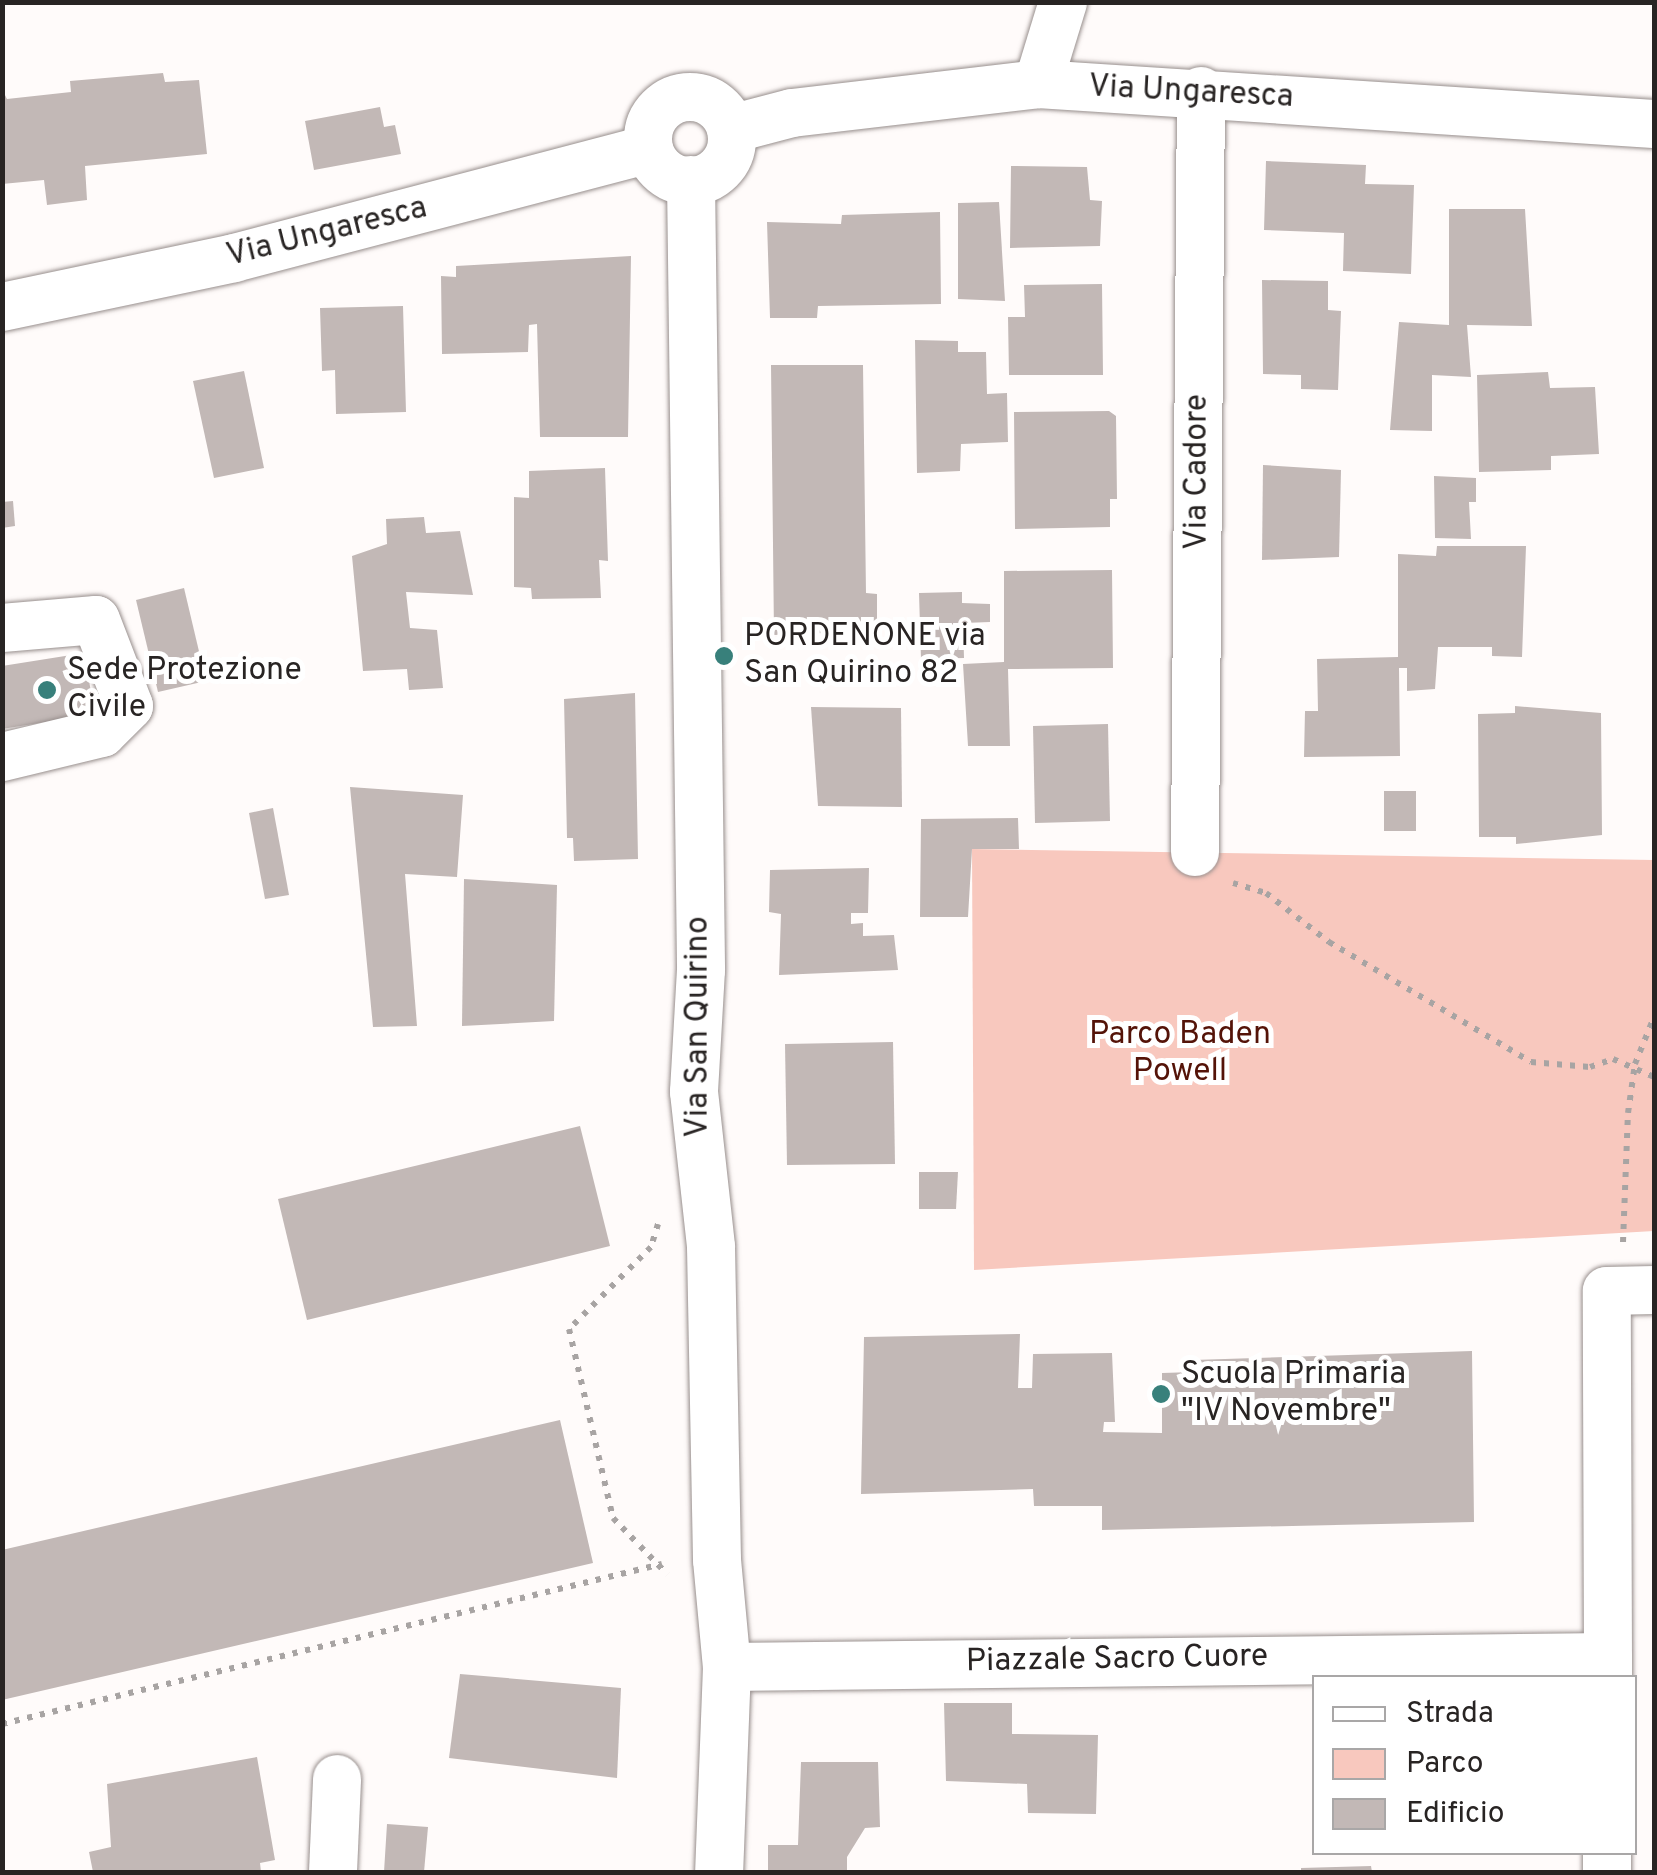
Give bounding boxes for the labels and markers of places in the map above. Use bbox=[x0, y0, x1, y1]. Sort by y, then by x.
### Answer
place label: PORDENONE via San Quirino 82 bbox=[744, 619, 986, 694]
marker: PORDENONE via San Quirino 82 bbox=[713, 645, 735, 667]
place label: Sede Protezione Civile bbox=[67, 653, 302, 728]
marker: Sede Protezione Civile bbox=[36, 679, 58, 701]
place label: Scuola Primaria "IV Novembre" bbox=[1181, 1357, 1406, 1432]
marker: Scuola Primaria "IV Novembre" bbox=[1150, 1383, 1172, 1405]

